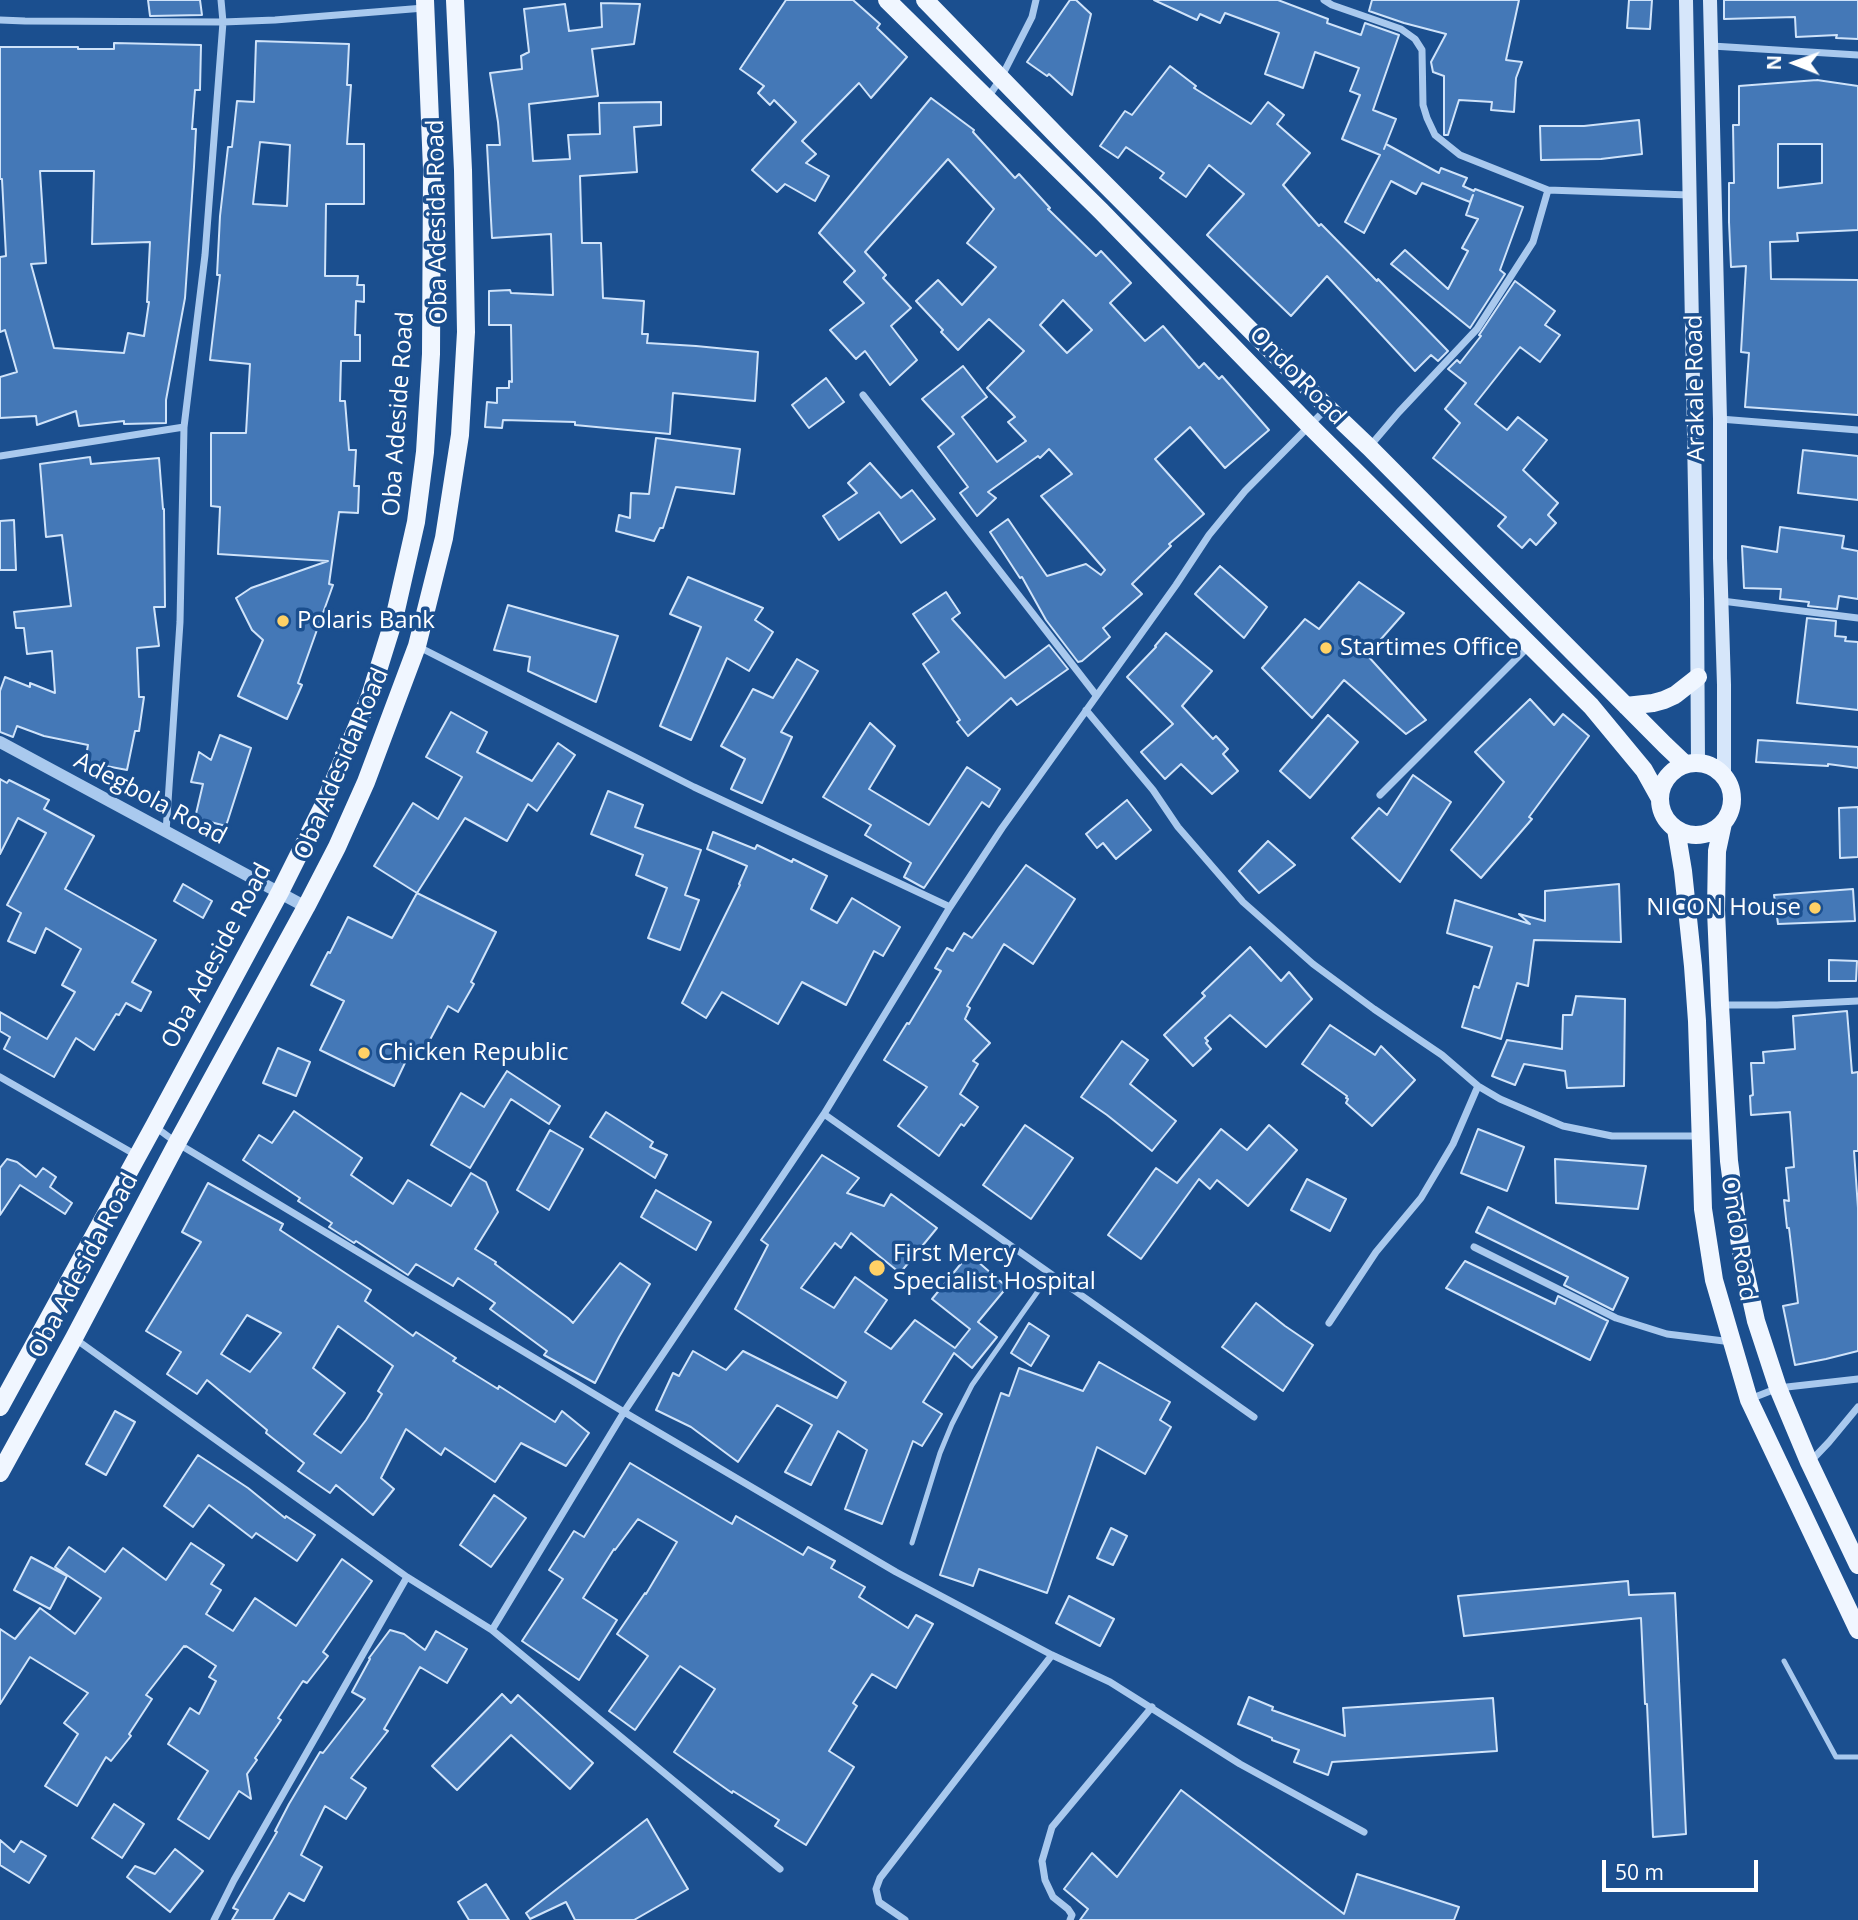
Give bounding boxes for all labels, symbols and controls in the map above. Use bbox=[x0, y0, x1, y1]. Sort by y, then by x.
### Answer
north arrow bbox=[1760, 28, 1830, 98]
text: N bbox=[1761, 55, 1787, 71]
street label: Oba Adesida Road bbox=[422, 119, 454, 325]
street label: Oba Adeside Road bbox=[377, 311, 421, 517]
street label: Arakale Road bbox=[1680, 314, 1712, 462]
street label: Ondo Road bbox=[1243, 321, 1351, 431]
place label: Polaris Bank bbox=[297, 607, 435, 635]
marker: Polaris Bank bbox=[275, 613, 291, 629]
place label: Startimes Office bbox=[1340, 634, 1519, 662]
marker: Startimes Office bbox=[1318, 640, 1334, 656]
street label: Oba Adesida Road bbox=[289, 664, 395, 864]
street label: Adegbola Road bbox=[69, 747, 231, 851]
street label: Oba Adeside Road bbox=[156, 859, 278, 1053]
place label: NICON House bbox=[1646, 894, 1801, 922]
marker: NICON House bbox=[1807, 900, 1823, 916]
place label: Chicken Republic bbox=[378, 1039, 568, 1067]
marker: Chicken Republic bbox=[356, 1045, 372, 1061]
street label: Oba Adesida Road bbox=[23, 1169, 145, 1363]
street label: Ondo Road bbox=[1714, 1175, 1762, 1303]
place label: First Mercy Specialist Hospital bbox=[893, 1240, 1096, 1296]
marker: First Mercy Specialist Hospital bbox=[867, 1258, 887, 1278]
scale bar bbox=[1606, 1846, 1762, 1890]
text: 50 m bbox=[1615, 1858, 1664, 1886]

